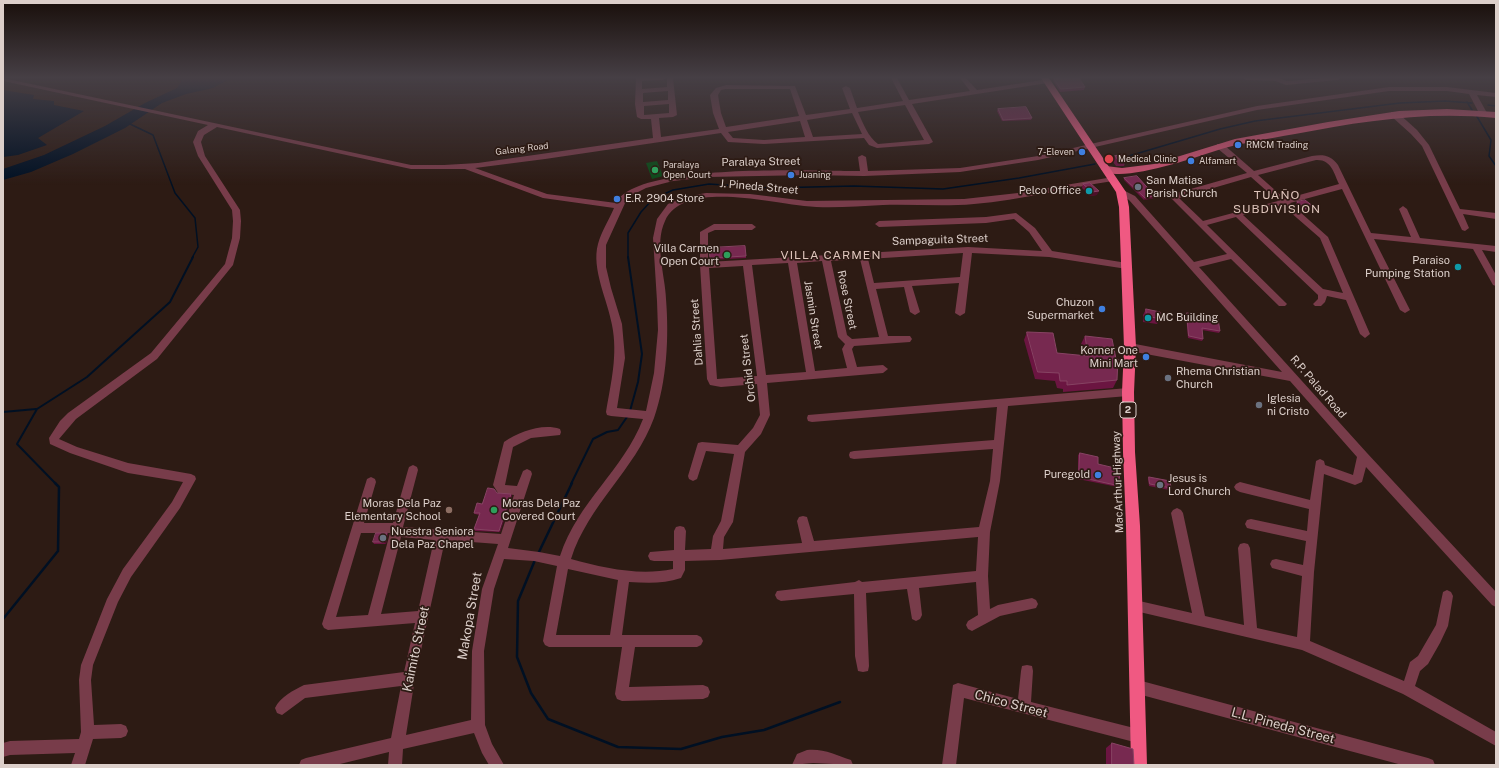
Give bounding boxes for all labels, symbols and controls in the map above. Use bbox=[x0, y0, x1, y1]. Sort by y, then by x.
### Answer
street label: Galang Road bbox=[495, 140, 549, 158]
marker: RMCM Trading bbox=[1233, 140, 1243, 150]
place label: RMCM Trading bbox=[1246, 140, 1308, 150]
place label: 7-Eleven bbox=[1037, 147, 1074, 157]
marker: 7-Eleven bbox=[1077, 147, 1087, 157]
marker: Medical Clinic bbox=[1103, 153, 1115, 165]
place label: Medical Clinic bbox=[1118, 154, 1177, 164]
street label: Paralaya Street bbox=[721, 155, 801, 169]
marker: Alfamart bbox=[1186, 156, 1196, 166]
place label: Alfamart bbox=[1199, 156, 1236, 166]
place label: Paralaya Open Court bbox=[663, 160, 711, 181]
marker: Paralaya Open Court bbox=[650, 165, 660, 175]
marker: Juaning bbox=[786, 170, 796, 180]
place label: Juaning bbox=[799, 170, 831, 180]
place label: San Matias Parish Church bbox=[1146, 174, 1217, 200]
street label: J. Pineda Street bbox=[719, 177, 799, 197]
marker: San Matias Parish Church bbox=[1133, 182, 1143, 192]
place label: Pelco Office bbox=[1019, 184, 1081, 198]
marker: Pelco Office bbox=[1084, 186, 1094, 196]
district label: TUAÑO SUBDIVISION bbox=[1233, 188, 1321, 216]
place label: E.R. 2904 Store bbox=[625, 192, 704, 206]
marker: E.R. 2904 Store bbox=[612, 194, 622, 204]
street label: Sampaguita Street bbox=[892, 232, 988, 248]
place label: Villa Carmen Open Court bbox=[654, 242, 719, 268]
district label: VILLA CARMEN bbox=[781, 248, 881, 262]
marker: Villa Carmen Open Court bbox=[722, 250, 732, 260]
place label: Paraiso Pumping Station bbox=[1365, 254, 1450, 280]
marker: Paraiso Pumping Station bbox=[1453, 262, 1463, 272]
street label: Rose Street bbox=[834, 269, 860, 331]
street label: Jasmin Street bbox=[801, 280, 825, 350]
place label: Chuzon Supermarket bbox=[1027, 296, 1094, 322]
street label: Dahlia Street bbox=[688, 298, 706, 366]
marker: Chuzon Supermarket bbox=[1097, 304, 1107, 314]
place label: MC Building bbox=[1156, 311, 1218, 325]
marker: MC Building bbox=[1143, 313, 1153, 323]
street label: Orchid Street bbox=[737, 333, 759, 403]
place label: Korner One Mini Mart bbox=[1080, 344, 1138, 370]
marker: Korner One Mini Mart bbox=[1141, 352, 1151, 362]
street label: R.P. Palad Road bbox=[1287, 353, 1349, 421]
place label: Rhema Christian Church bbox=[1176, 365, 1260, 391]
marker: Rhema Christian Church bbox=[1163, 373, 1173, 383]
place label: Iglesia ni Cristo bbox=[1267, 392, 1309, 418]
marker: Iglesia ni Cristo bbox=[1254, 400, 1264, 410]
road number: 2 bbox=[1120, 402, 1136, 418]
street label: MacArthur Highway bbox=[1110, 431, 1126, 533]
place label: Puregold bbox=[1044, 468, 1090, 482]
marker: Puregold bbox=[1093, 470, 1103, 480]
place label: Jesus is Lord Church bbox=[1168, 472, 1231, 498]
marker: Jesus is Lord Church bbox=[1155, 480, 1165, 490]
place label: Moras Dela Paz Elementary School bbox=[344, 497, 441, 523]
place label: Moras Dela Paz Covered Court bbox=[502, 497, 580, 523]
marker: Moras Dela Paz Elementary School bbox=[444, 505, 454, 515]
marker: Moras Dela Paz Covered Court bbox=[489, 505, 499, 515]
place label: Nuestra Seniora Dela Paz Chapel bbox=[391, 525, 474, 551]
marker: Nuestra Seniora Dela Paz Chapel bbox=[378, 533, 388, 543]
street label: Makopa Street bbox=[455, 571, 485, 661]
street label: Kaimito Street bbox=[399, 605, 433, 693]
street label: Chico Street bbox=[973, 687, 1049, 721]
street label: L.L. Pineda Street bbox=[1229, 705, 1337, 747]

